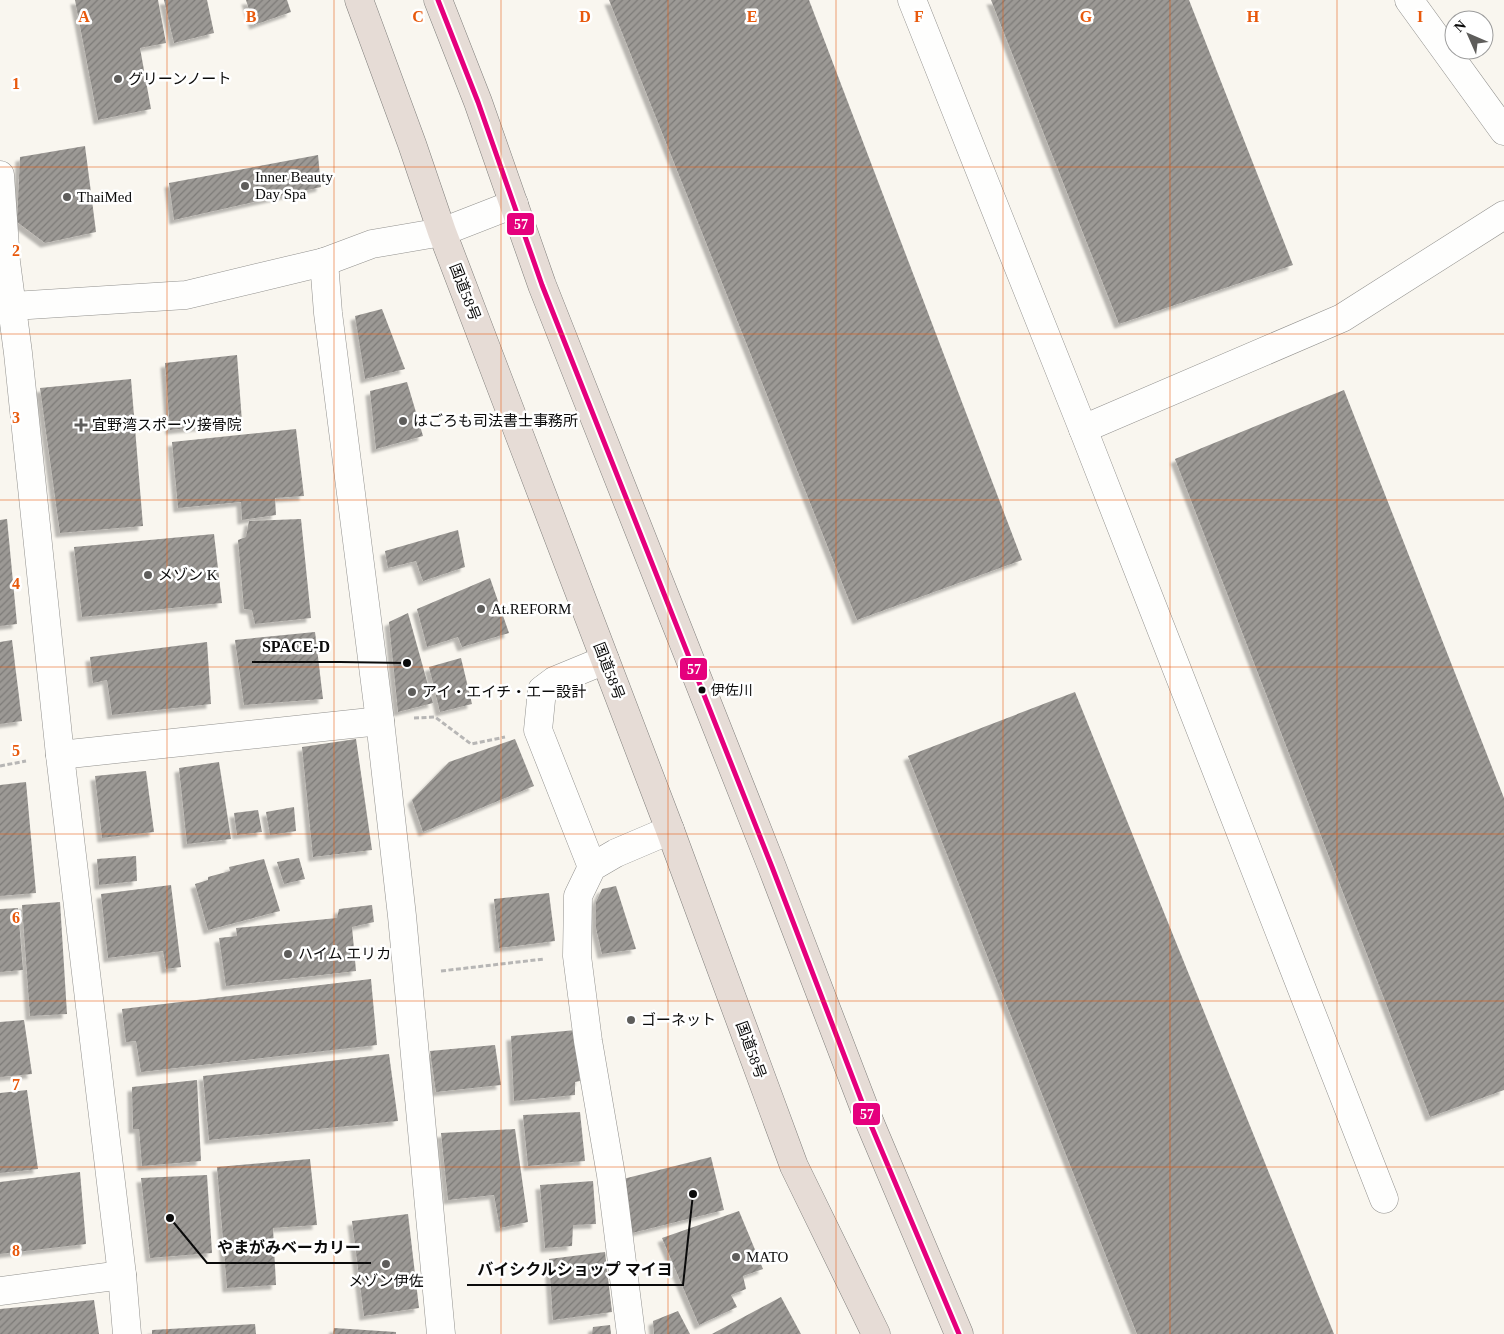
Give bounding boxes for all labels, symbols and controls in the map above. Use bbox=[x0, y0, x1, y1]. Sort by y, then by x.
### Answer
text: A bbox=[78, 8, 90, 25]
text: B bbox=[246, 8, 257, 25]
text: C bbox=[412, 8, 424, 25]
text: D bbox=[579, 8, 591, 25]
text: E bbox=[747, 8, 757, 25]
text: F bbox=[914, 8, 924, 25]
text: G bbox=[1080, 8, 1093, 25]
text: H bbox=[1247, 8, 1260, 25]
text: I bbox=[1417, 8, 1423, 25]
north arrow bbox=[1444, 10, 1494, 60]
text: N bbox=[1451, 17, 1469, 35]
place label: グリーンノート bbox=[128, 71, 232, 87]
marker: グリーンノート bbox=[112, 73, 124, 85]
text: 1 bbox=[12, 75, 20, 92]
place label: Inner Beauty Day Spa bbox=[255, 169, 333, 202]
marker: Inner Beauty Day Spa bbox=[239, 180, 251, 192]
place label: ThaiMed bbox=[77, 189, 132, 205]
marker: ThaiMed bbox=[61, 191, 73, 203]
line badge: 57 bbox=[506, 212, 535, 236]
text: 57 bbox=[514, 217, 528, 232]
text: 2 bbox=[12, 242, 20, 259]
street label: 国道58号 bbox=[447, 261, 483, 323]
text: 3 bbox=[12, 409, 20, 426]
place label: はごろも司法書士事務所 bbox=[413, 413, 578, 429]
marker: はごろも司法書士事務所 bbox=[397, 415, 409, 427]
place label: 宜野湾スポーツ接骨院 bbox=[92, 417, 242, 433]
marker: 宜野湾スポーツ接骨院 bbox=[74, 418, 88, 432]
place label: メゾン K bbox=[158, 567, 218, 583]
marker: メゾン K bbox=[142, 569, 154, 581]
text: 4 bbox=[12, 575, 20, 592]
place label: At.REFORM bbox=[491, 601, 571, 617]
marker: At.REFORM bbox=[475, 603, 487, 615]
callout: SPACE-D bbox=[252, 631, 340, 662]
text: SPACE-D bbox=[262, 638, 330, 655]
street label: 国道58号 bbox=[591, 640, 627, 702]
line badge: 57 bbox=[679, 657, 708, 681]
text: 57 bbox=[687, 662, 701, 677]
place label: 伊佐川 bbox=[711, 683, 753, 698]
place label: アイ・エイチ・エー設計 bbox=[422, 684, 586, 700]
marker: 伊佐川 bbox=[697, 685, 707, 695]
marker: アイ・エイチ・エー設計 bbox=[406, 686, 418, 698]
text: 5 bbox=[12, 742, 20, 759]
text: 6 bbox=[12, 909, 20, 926]
place label: ハイム エリカ bbox=[298, 946, 391, 962]
marker: ハイム エリカ bbox=[282, 948, 294, 960]
place label: ゴーネット bbox=[641, 1012, 716, 1028]
marker: ゴーネット bbox=[625, 1014, 637, 1026]
street label: 国道58号 bbox=[733, 1019, 769, 1081]
text: 7 bbox=[12, 1076, 20, 1093]
line badge: 57 bbox=[852, 1102, 881, 1126]
text: 57 bbox=[860, 1107, 874, 1122]
callout: やまがみベーカリー bbox=[207, 1232, 371, 1263]
text: やまがみベーカリー bbox=[217, 1239, 361, 1256]
text: 8 bbox=[12, 1242, 20, 1259]
place label: MATO bbox=[746, 1249, 788, 1265]
marker: MATO bbox=[730, 1251, 742, 1263]
callout: バイシクルショップ マイヨ bbox=[467, 1254, 683, 1285]
marker: メゾン伊佐 bbox=[380, 1258, 392, 1270]
text: バイシクルショップ マイヨ bbox=[477, 1261, 673, 1278]
place label: メゾン伊佐 bbox=[348, 1273, 424, 1289]

